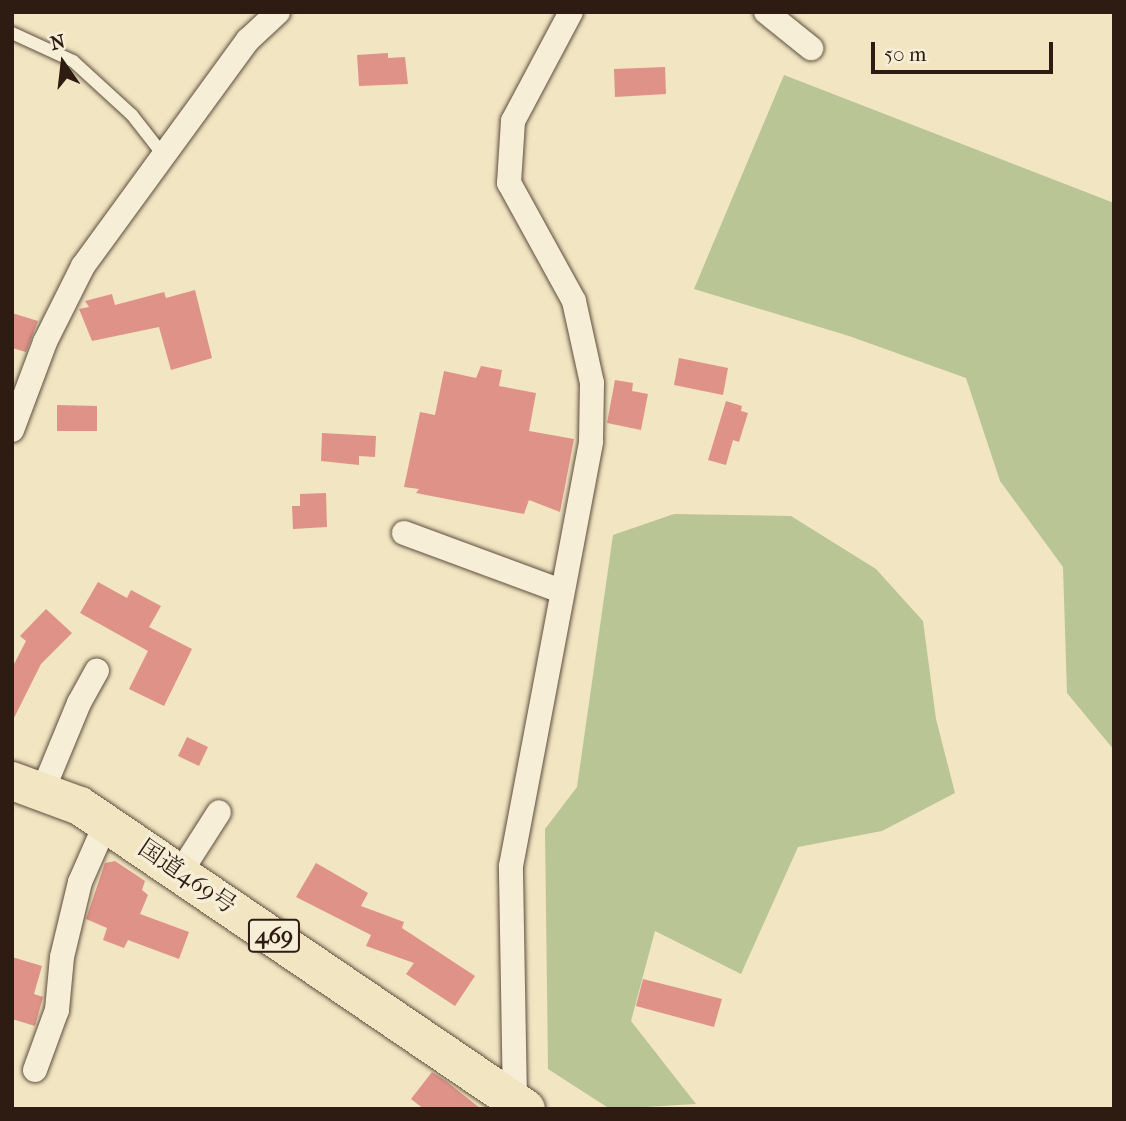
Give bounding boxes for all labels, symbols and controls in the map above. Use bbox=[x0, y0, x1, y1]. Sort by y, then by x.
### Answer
north arrow bbox=[28, 28, 98, 98]
scale bar bbox=[874, 28, 1056, 72]
text: N bbox=[48, 30, 68, 55]
text: 50 m bbox=[884, 42, 927, 66]
street label: 国道469号 bbox=[133, 834, 241, 920]
road number: 469 bbox=[248, 917, 300, 956]

